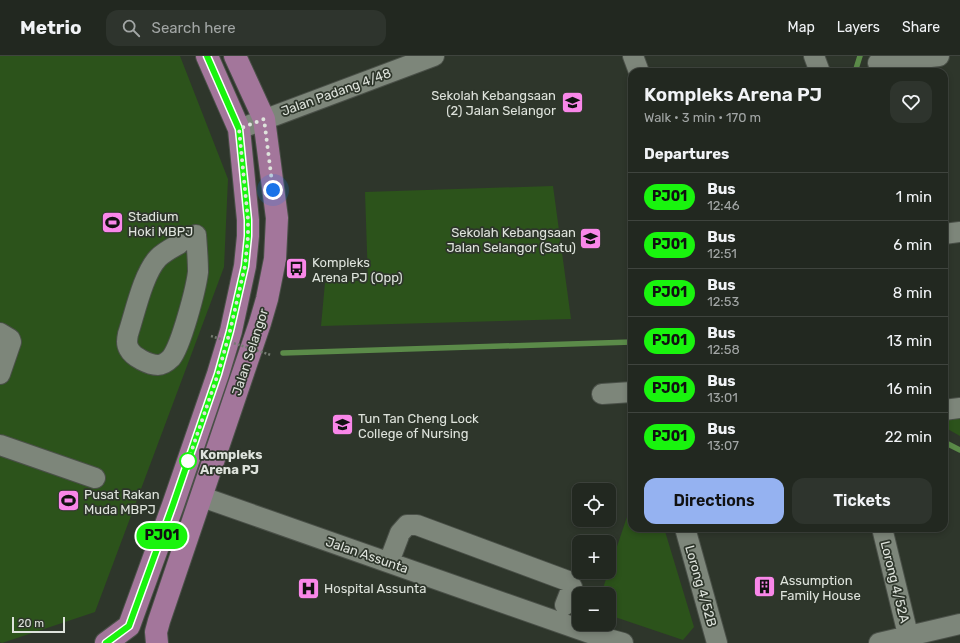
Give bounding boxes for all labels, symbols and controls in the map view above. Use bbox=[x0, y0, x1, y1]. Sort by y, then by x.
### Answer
search box bbox=[106, 10, 386, 46]
text: Metrio bbox=[20, 16, 82, 39]
icon: search bbox=[120, 17, 142, 39]
text: Search here bbox=[152, 19, 236, 37]
text: Map bbox=[788, 19, 815, 36]
text: Layers bbox=[837, 19, 880, 36]
text: Share bbox=[902, 19, 940, 36]
street label: Jalan Padang 4/48 bbox=[279, 65, 393, 120]
button: heart bbox=[890, 81, 932, 123]
text: Kompleks Arena PJ bbox=[644, 83, 822, 106]
place label: Sekolah Kebangsaan (2) Jalan Selangor bbox=[431, 88, 556, 119]
school or university icon: Sekolah Kebangsaan (2) Jalan Selangor bbox=[559, 89, 585, 115]
text: Walk · 3 min · 170 m bbox=[644, 110, 761, 125]
text: Departures bbox=[644, 145, 729, 163]
your location bbox=[263, 180, 283, 200]
text: Bus bbox=[707, 180, 736, 198]
text: PJ01 bbox=[652, 188, 687, 205]
text: 1 min bbox=[896, 188, 932, 206]
text: 12:46 bbox=[707, 198, 740, 213]
place label: Stadium Hoki MBPJ bbox=[128, 209, 193, 239]
sports icon: Stadium Hoki MBPJ bbox=[100, 210, 126, 236]
place label: Sekolah Kebangsaan Jalan Selangor (Satu) bbox=[446, 225, 576, 256]
school or university icon: Sekolah Kebangsaan Jalan Selangor (Satu) bbox=[578, 226, 604, 252]
text: Bus bbox=[707, 228, 736, 246]
text: PJ01 bbox=[652, 236, 687, 253]
text: 6 min bbox=[893, 236, 932, 254]
text: 12:51 bbox=[707, 246, 737, 261]
place label: Kompleks Arena PJ (Opp) bbox=[312, 255, 403, 285]
bus stop icon: Kompleks Arena PJ (Opp) bbox=[283, 256, 309, 282]
text: Bus bbox=[707, 276, 736, 294]
text: PJ01 bbox=[652, 284, 687, 301]
text: 8 min bbox=[893, 284, 932, 302]
text: 12:53 bbox=[707, 294, 739, 309]
street label: Jalan Selangor bbox=[229, 307, 272, 398]
text: Bus bbox=[707, 324, 736, 342]
text: PJ01 bbox=[652, 332, 687, 349]
text: 13 min bbox=[887, 332, 932, 350]
text: 12:58 bbox=[707, 342, 740, 357]
text: Bus bbox=[707, 372, 736, 390]
text: PJ01 bbox=[652, 380, 687, 397]
text: 16 min bbox=[887, 380, 932, 398]
text: 13:01 bbox=[707, 390, 738, 405]
place label: Tun Tan Cheng Lock College of Nursing bbox=[358, 411, 479, 442]
school or university icon: Tun Tan Cheng Lock College of Nursing bbox=[329, 412, 355, 438]
text: Bus bbox=[707, 420, 736, 438]
text: PJ01 bbox=[652, 428, 687, 445]
text: 22 min bbox=[885, 428, 932, 446]
text: 13:07 bbox=[707, 438, 739, 453]
place label: Kompleks Arena PJ bbox=[200, 447, 262, 477]
marker: Kompleks Arena PJ bbox=[179, 452, 197, 470]
button: Directions bbox=[644, 478, 784, 524]
button: Tickets bbox=[792, 478, 932, 524]
map controls bbox=[572, 483, 616, 631]
button: locate bbox=[572, 483, 616, 527]
place label: Pusat Rakan Muda MBPJ bbox=[84, 487, 160, 517]
sports icon: Pusat Rakan Muda MBPJ bbox=[55, 488, 81, 514]
line badge: PJ01 bbox=[134, 523, 190, 549]
text: PJ01 bbox=[144, 527, 180, 544]
street label: Jalan Assunta bbox=[324, 534, 410, 576]
button: + bbox=[572, 535, 616, 579]
street label: Lorong 4/52A bbox=[877, 539, 913, 625]
street label: Lorong 4/52B bbox=[681, 544, 720, 629]
place label: Assumption Family House bbox=[780, 573, 861, 603]
building icon: Assumption Family House bbox=[751, 574, 777, 600]
hospital icon: Hospital Assunta bbox=[295, 575, 321, 601]
place label: Hospital Assunta bbox=[324, 581, 426, 596]
button: − bbox=[572, 587, 616, 631]
scale bar bbox=[12, 615, 65, 634]
text: 20 m bbox=[18, 617, 44, 630]

